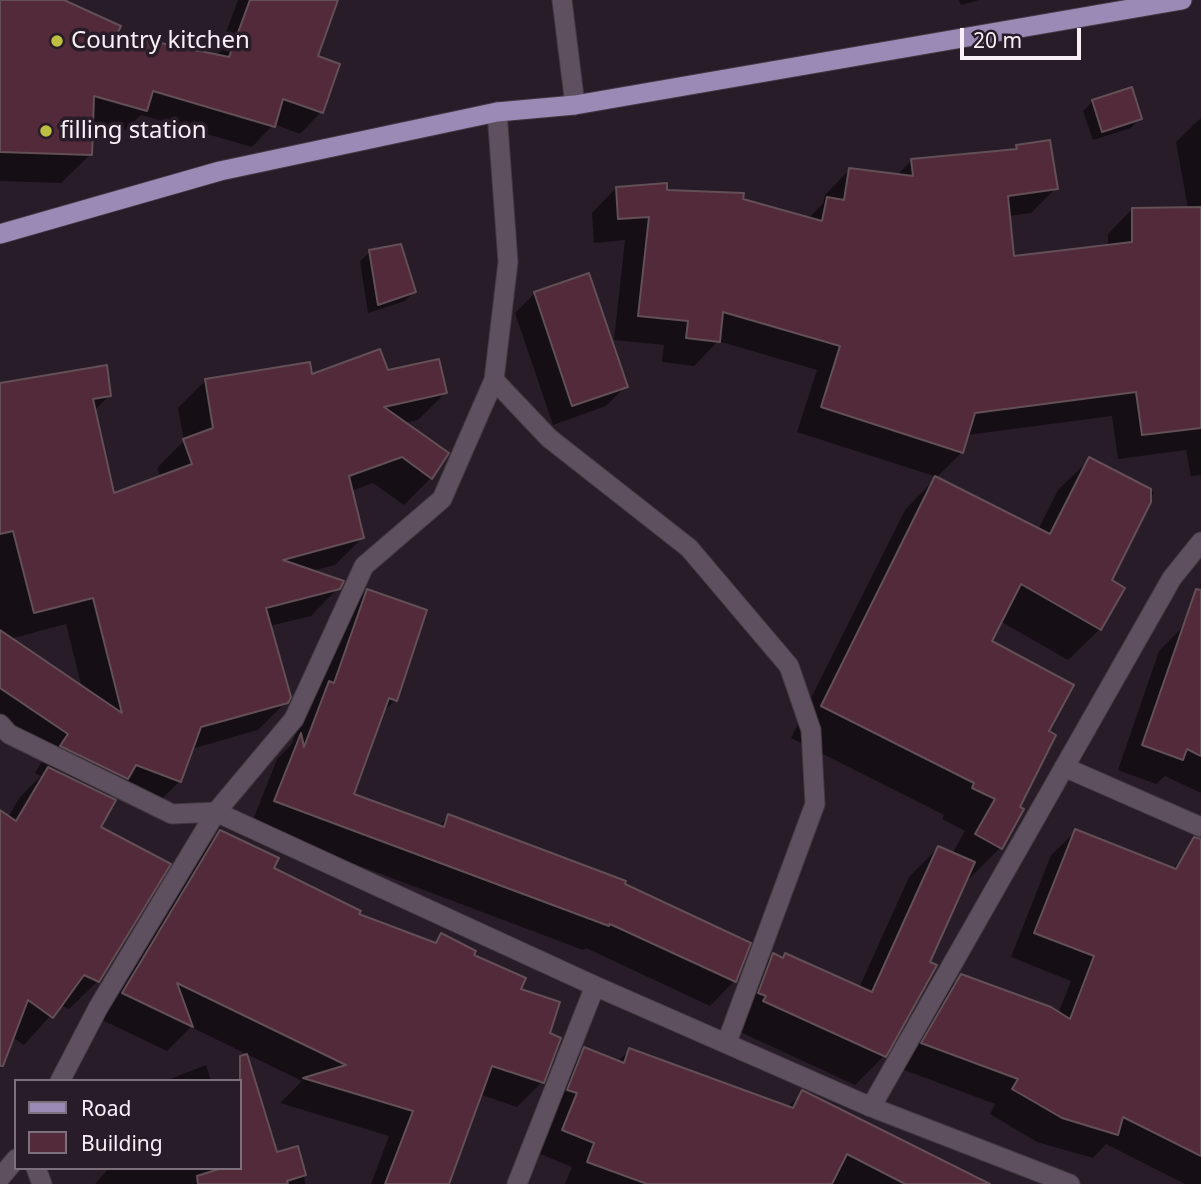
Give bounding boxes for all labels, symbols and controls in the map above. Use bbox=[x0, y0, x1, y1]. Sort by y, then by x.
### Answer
scale bar bbox=[963, 14, 1084, 58]
text: 20 m bbox=[973, 26, 1022, 54]
place label: Country kitchen bbox=[71, 27, 250, 55]
marker: Country kitchen bbox=[49, 33, 65, 49]
place label: filling station bbox=[60, 117, 207, 145]
marker: filling station bbox=[38, 123, 54, 139]
legend bbox=[14, 1079, 242, 1170]
text: Road bbox=[81, 1094, 131, 1122]
text: Building bbox=[81, 1129, 163, 1157]

